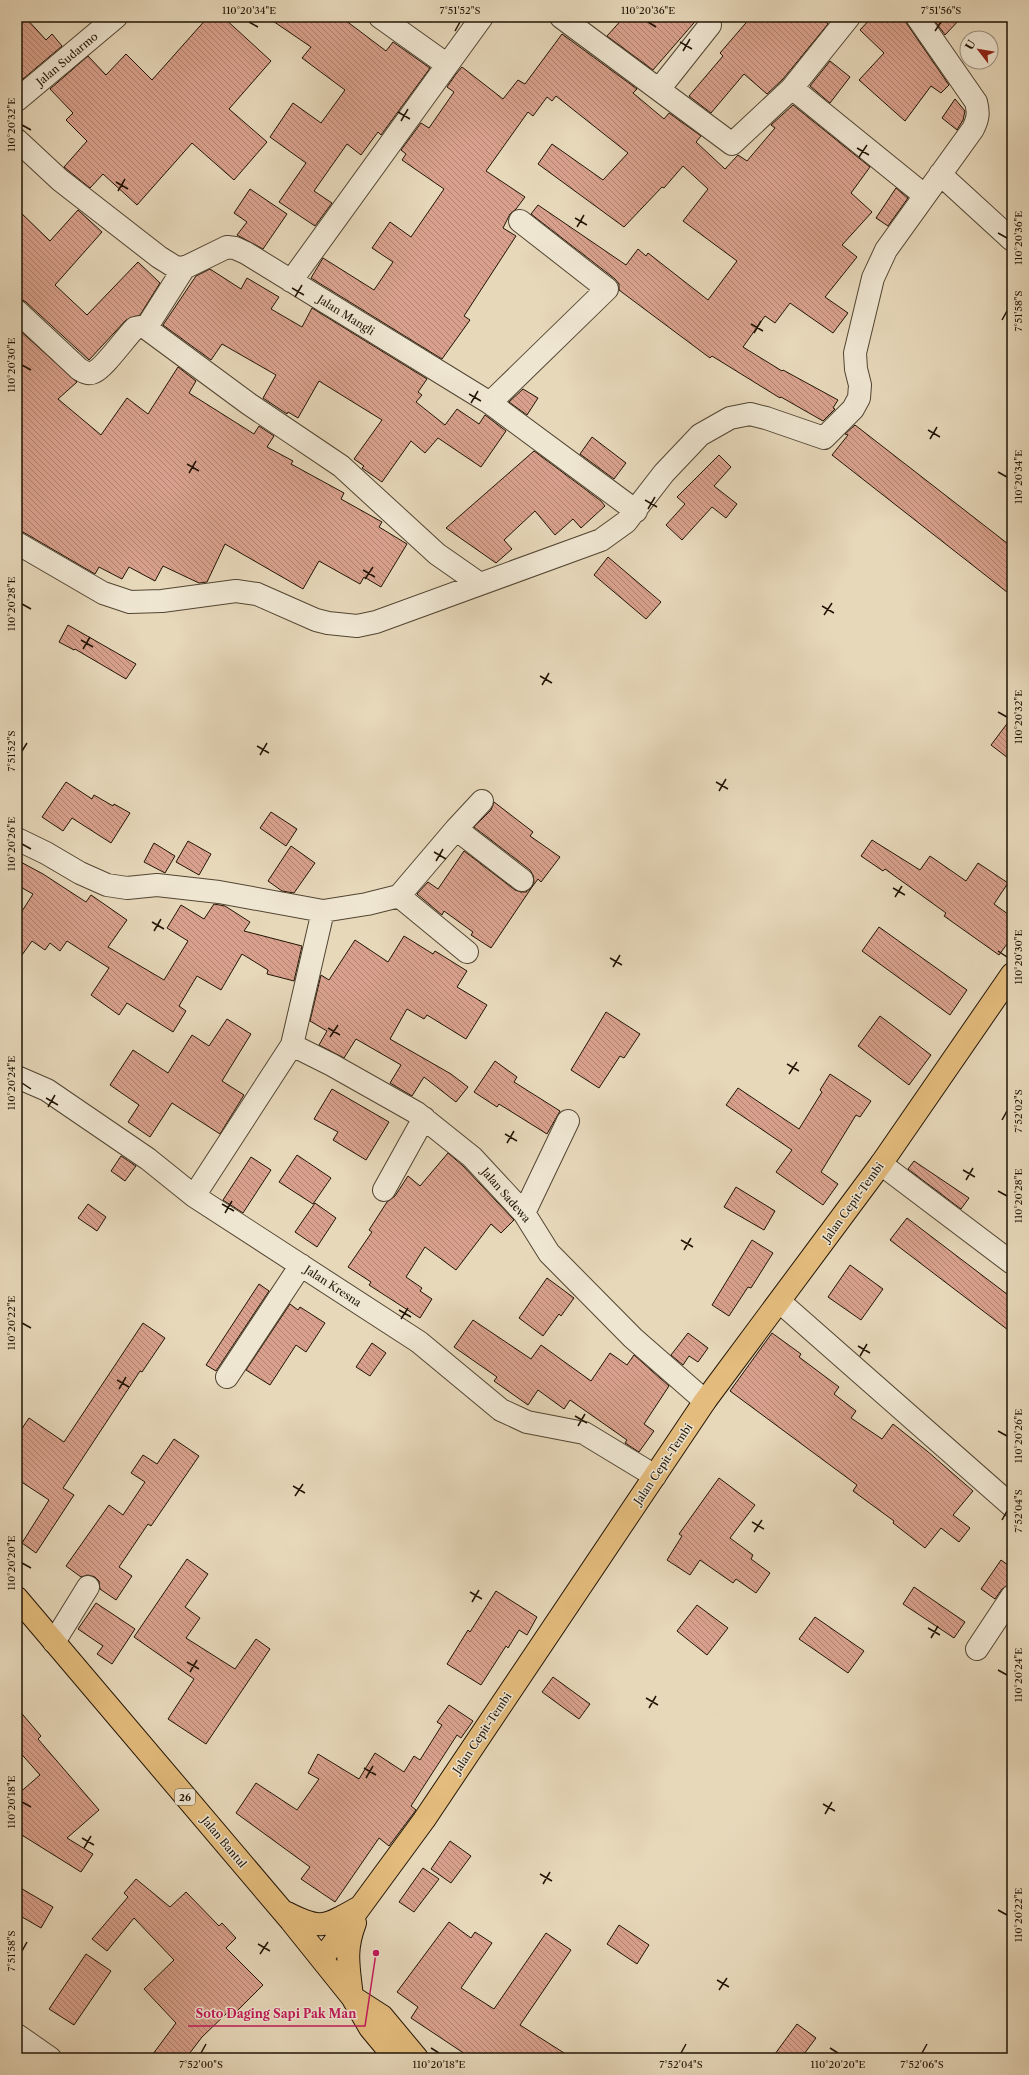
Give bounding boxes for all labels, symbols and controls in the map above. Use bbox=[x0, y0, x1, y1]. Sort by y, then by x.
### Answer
text: 110°20'34"E bbox=[222, 4, 276, 17]
text: 7°51'52"S bbox=[440, 4, 480, 17]
text: 110°20'36"E bbox=[621, 4, 675, 17]
text: 7°51'56"S bbox=[921, 4, 961, 17]
street label: Jalan Sudarmo bbox=[32, 29, 101, 90]
north arrow bbox=[959, 30, 999, 70]
text: U bbox=[962, 37, 979, 52]
text: 110°20'32"E bbox=[5, 98, 18, 152]
text: 110°20'36"E bbox=[1012, 211, 1025, 265]
street label: Jalan Mangli bbox=[313, 291, 378, 338]
text: 7°51'58"S bbox=[1012, 291, 1025, 331]
text: 110°20'30"E bbox=[5, 338, 18, 392]
text: 110°20'34"E bbox=[1012, 450, 1025, 504]
text: 110°20'28"E bbox=[5, 577, 18, 631]
text: 110°20'32"E bbox=[1012, 690, 1025, 744]
text: 7°51'52"S bbox=[5, 731, 18, 771]
text: 110°20'26"E bbox=[5, 817, 18, 871]
text: 110°20'30"E bbox=[1012, 930, 1025, 984]
text: 110°20'24"E bbox=[5, 1056, 18, 1110]
text: 7°52'02"S bbox=[1012, 1089, 1025, 1133]
street label: Jalan Cepit-Tembi bbox=[818, 1159, 887, 1246]
street label: Jalan Sadewa bbox=[477, 1163, 534, 1225]
text: 110°20'28"E bbox=[1012, 1169, 1025, 1223]
street label: Jalan Kresna bbox=[300, 1261, 364, 1310]
text: 110°20'22"E bbox=[5, 1296, 18, 1350]
text: 110°20'26"E bbox=[1012, 1409, 1025, 1463]
street label: Jalan Cepit-Tembi bbox=[630, 1420, 696, 1509]
text: 7°52'04"S bbox=[1012, 1489, 1025, 1533]
text: 110°20'20"E bbox=[5, 1535, 18, 1591]
text: 110°20'24"E bbox=[1012, 1648, 1025, 1702]
street label: Jalan Cepit-Tembi bbox=[449, 1689, 515, 1778]
text: 110°20'18"E bbox=[5, 1775, 18, 1829]
road number: 26 bbox=[175, 1789, 195, 1805]
street label: Jalan Bantul bbox=[197, 1812, 250, 1871]
text: 110°20'22"E bbox=[1012, 1888, 1025, 1942]
text: 7°51'58"S bbox=[5, 1931, 18, 1971]
callout: Soto Daging Sapi Pak Man bbox=[188, 2002, 365, 2026]
text: Soto Daging Sapi Pak Man bbox=[196, 2006, 357, 2021]
text: 7°52'00"S bbox=[179, 2058, 223, 2071]
text: 110°20'18"E bbox=[412, 2058, 466, 2071]
text: 7°52'04"S bbox=[659, 2058, 703, 2071]
text: 110°20'20"E bbox=[811, 2058, 866, 2071]
text: 7°52'06"S bbox=[900, 2058, 944, 2071]

